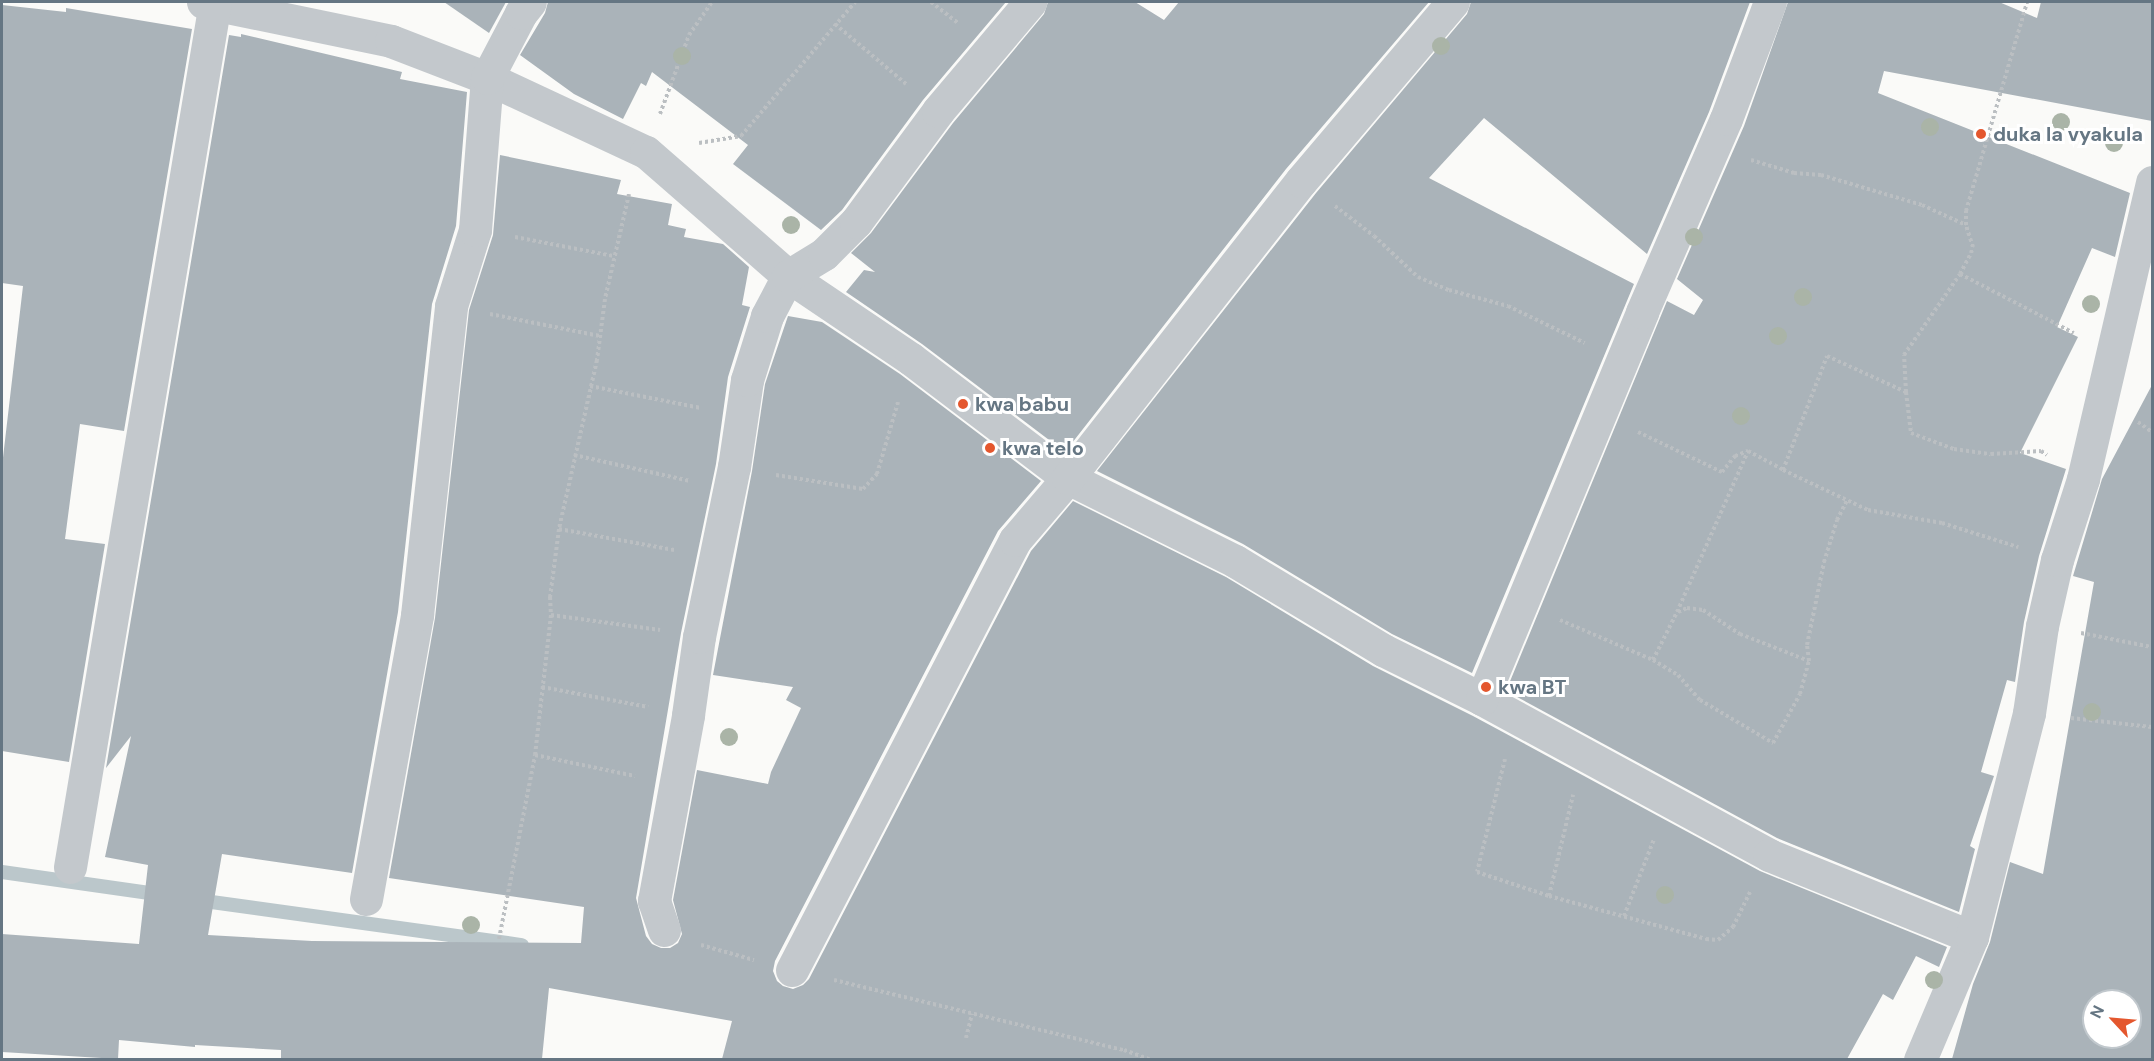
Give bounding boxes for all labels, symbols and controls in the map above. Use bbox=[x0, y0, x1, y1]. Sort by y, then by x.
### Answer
place label: duka la vyakula bbox=[1993, 122, 2143, 146]
marker: duka la vyakula bbox=[1974, 127, 1988, 141]
place label: kwa babu bbox=[975, 392, 1069, 416]
marker: kwa babu bbox=[956, 397, 970, 411]
place label: kwa telo bbox=[1002, 436, 1084, 460]
marker: kwa telo bbox=[983, 441, 997, 455]
place label: kwa BT bbox=[1498, 675, 1566, 699]
marker: kwa BT bbox=[1479, 680, 1493, 694]
north arrow bbox=[2082, 989, 2142, 1049]
text: N bbox=[2085, 1002, 2109, 1022]

